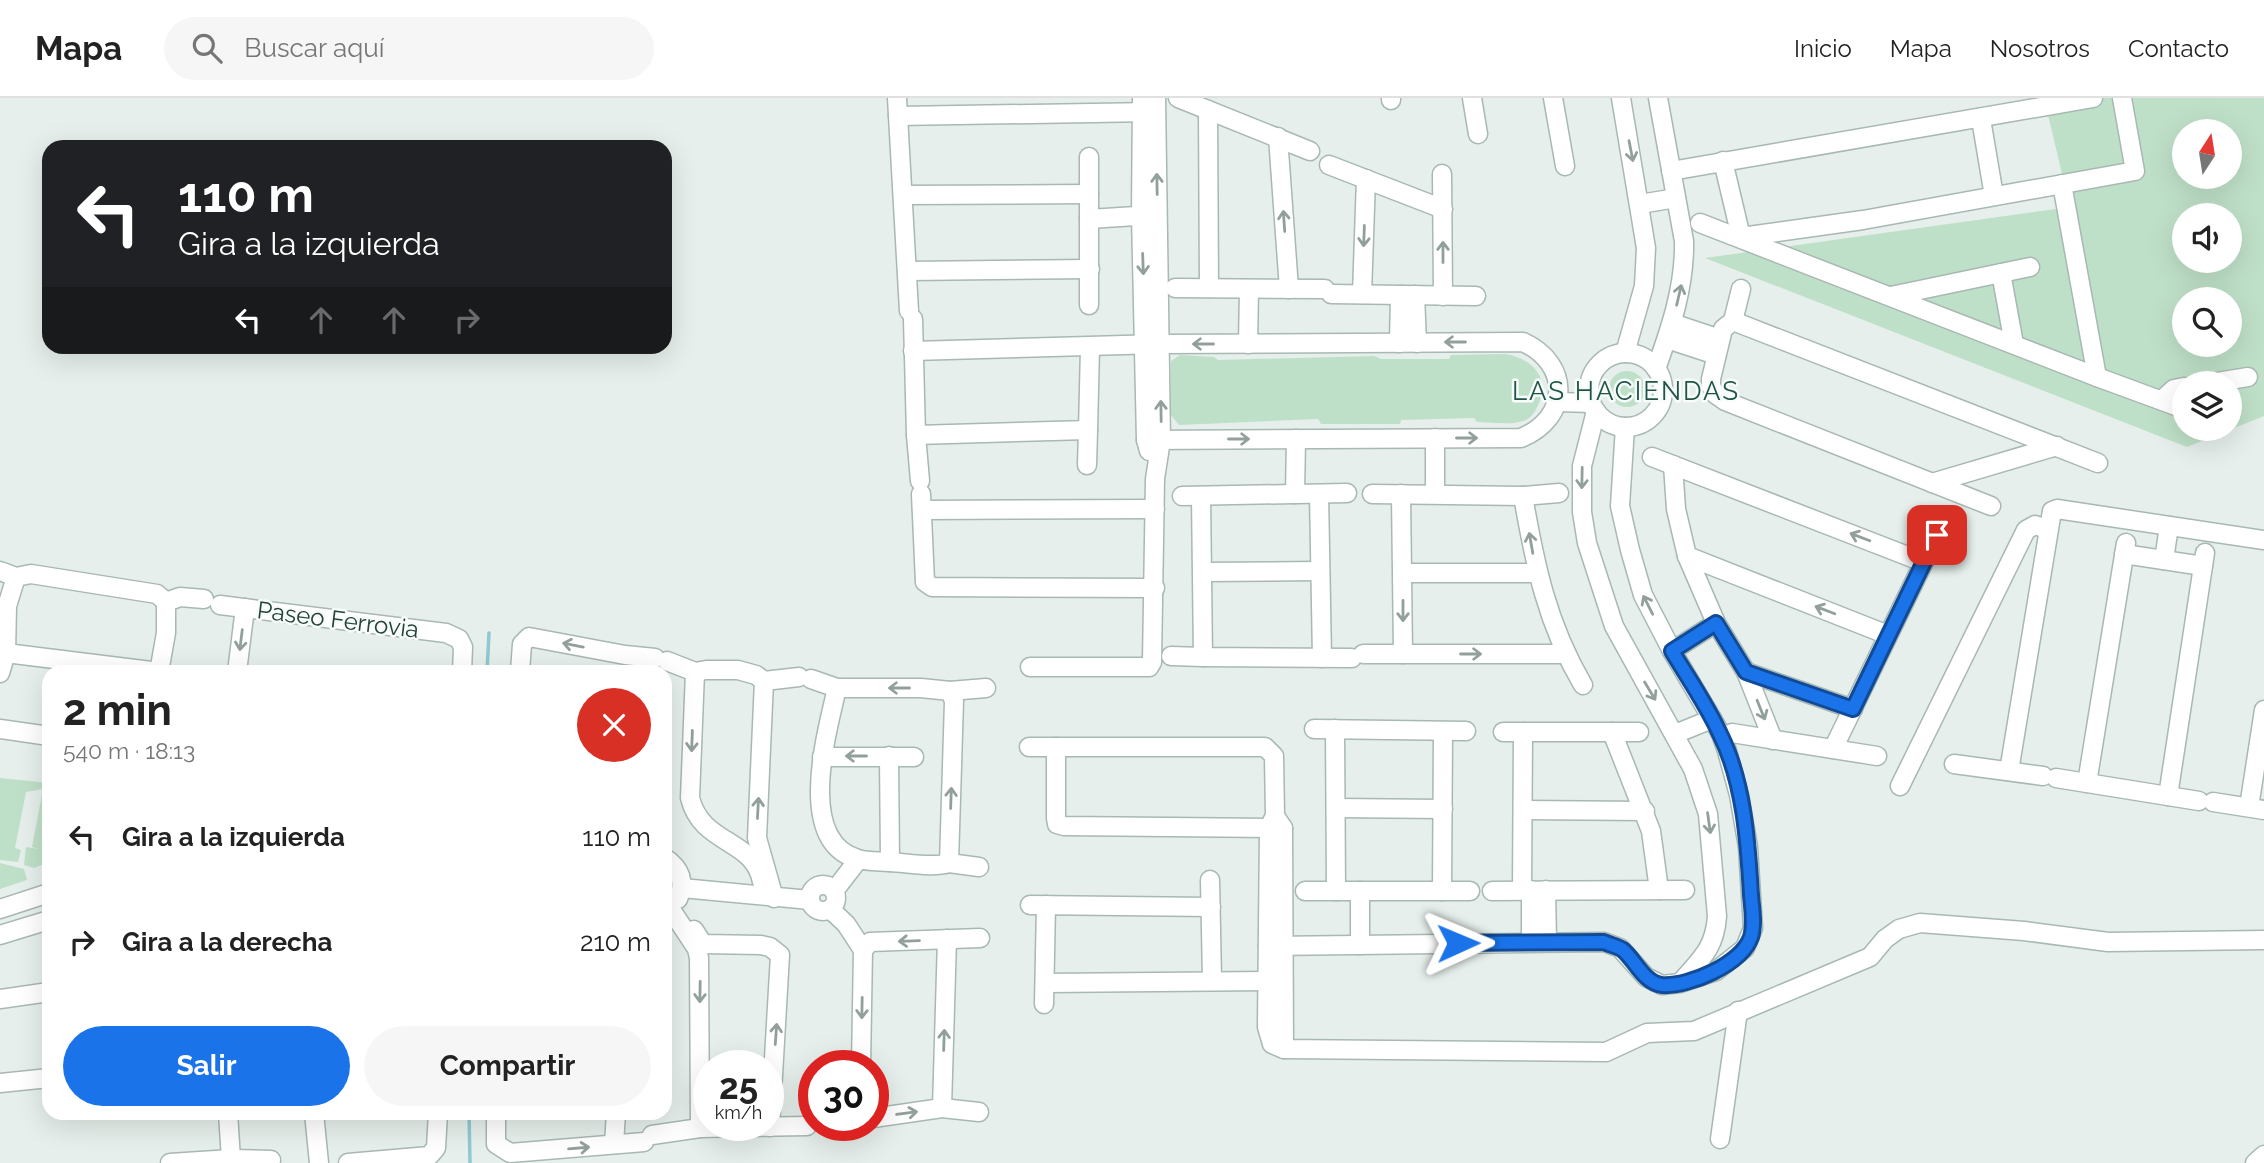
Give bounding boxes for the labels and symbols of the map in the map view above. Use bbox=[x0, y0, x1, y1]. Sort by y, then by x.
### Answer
north arrow bbox=[2172, 119, 2242, 189]
one-way arrow bbox=[1624, 139, 1638, 162]
one-way arrow bbox=[1150, 172, 1164, 195]
one-way arrow bbox=[1277, 210, 1290, 233]
one-way arrow bbox=[1358, 225, 1371, 248]
one-way arrow bbox=[1436, 241, 1450, 264]
one-way arrow bbox=[1136, 252, 1149, 275]
one-way arrow bbox=[1673, 284, 1686, 307]
one-way arrow bbox=[1444, 335, 1467, 349]
one-way arrow bbox=[1192, 337, 1215, 351]
district label: LAS HACIENDAS bbox=[1512, 376, 1740, 406]
one-way arrow bbox=[1154, 400, 1168, 423]
one-way arrow bbox=[1455, 431, 1478, 445]
one-way arrow bbox=[1227, 432, 1250, 446]
one-way arrow bbox=[1575, 466, 1588, 489]
pin bbox=[1907, 505, 1967, 565]
one-way arrow bbox=[1849, 530, 1871, 543]
one-way arrow bbox=[1524, 532, 1537, 555]
street label: Paseo Ferrovia bbox=[255, 595, 421, 644]
one-way arrow bbox=[1640, 595, 1654, 616]
one-way arrow bbox=[1396, 599, 1410, 622]
one-way arrow bbox=[1814, 602, 1836, 615]
one-way arrow bbox=[234, 628, 247, 651]
one-way arrow bbox=[562, 638, 585, 652]
one-way arrow bbox=[1460, 647, 1483, 661]
one-way arrow bbox=[887, 681, 910, 695]
one-way arrow bbox=[1643, 681, 1657, 701]
one-way arrow bbox=[1755, 699, 1768, 721]
one-way arrow bbox=[686, 729, 699, 752]
one-way arrow bbox=[844, 749, 867, 763]
one-way arrow bbox=[945, 787, 958, 810]
one-way arrow bbox=[752, 797, 765, 820]
one-way arrow bbox=[1702, 811, 1715, 834]
position arrow bbox=[1421, 906, 1495, 980]
one-way arrow bbox=[897, 934, 920, 947]
one-way arrow bbox=[693, 980, 707, 1003]
one-way arrow bbox=[855, 996, 869, 1019]
one-way arrow bbox=[770, 1024, 783, 1046]
one-way arrow bbox=[937, 1029, 950, 1052]
speed limit sign: 30 bbox=[798, 1050, 889, 1141]
one-way arrow bbox=[896, 1106, 918, 1119]
one-way arrow bbox=[568, 1141, 590, 1154]

